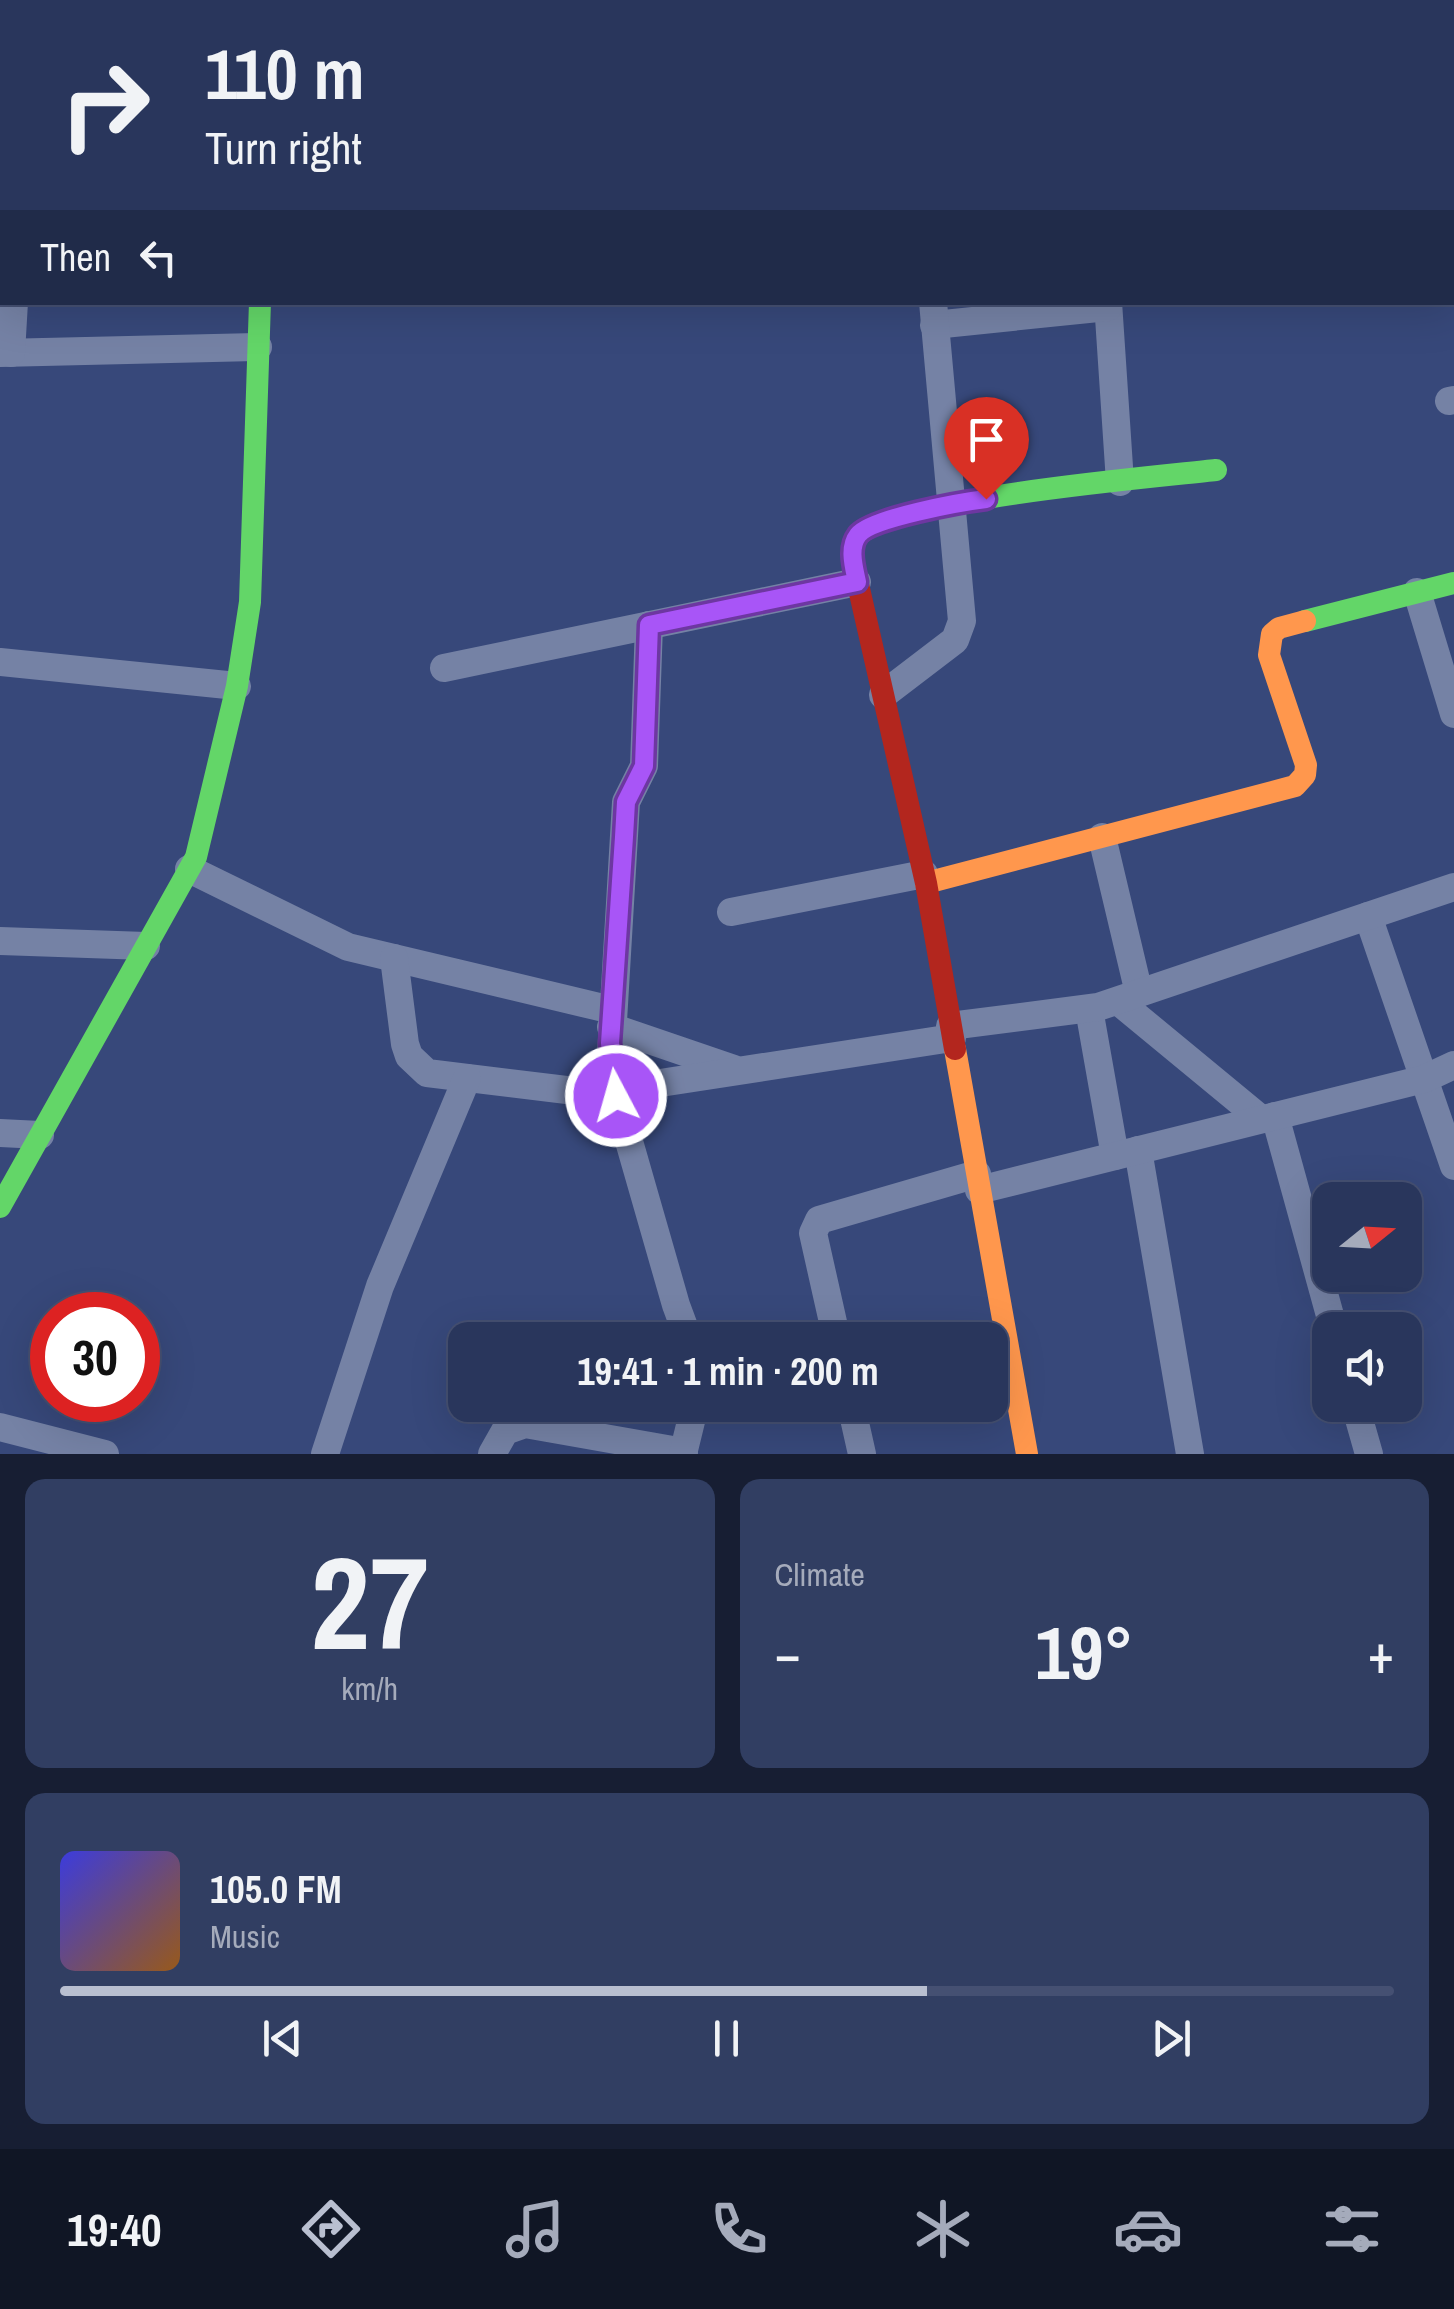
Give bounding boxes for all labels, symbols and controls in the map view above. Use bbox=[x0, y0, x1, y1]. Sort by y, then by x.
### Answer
text: 110 m bbox=[205, 27, 365, 121]
icon: right bbox=[40, 40, 170, 170]
text: Turn right bbox=[205, 117, 362, 178]
icon: left bbox=[131, 230, 186, 285]
text: Then bbox=[40, 232, 111, 283]
pin bbox=[944, 397, 1029, 500]
icon: arrive bbox=[959, 412, 1014, 467]
position arrow bbox=[564, 1044, 668, 1148]
north arrow bbox=[1312, 1182, 1422, 1292]
map controls bbox=[1312, 1182, 1422, 1422]
speed limit sign: 30 bbox=[30, 1292, 160, 1422]
button: sound bbox=[1312, 1312, 1422, 1422]
text: 19:41 · 1 min · 200 m bbox=[577, 1346, 879, 1397]
text: 27 bbox=[310, 1514, 429, 1690]
text: Climate bbox=[775, 1553, 865, 1596]
text: 19° bbox=[1035, 1601, 1133, 1702]
text: − bbox=[775, 1616, 801, 1690]
text: + bbox=[1368, 1616, 1394, 1690]
text: km/h bbox=[341, 1667, 398, 1710]
text: 105.0 FM bbox=[210, 1864, 342, 1915]
text: Music bbox=[210, 1915, 280, 1958]
icon: previous bbox=[255, 2011, 310, 2066]
icon: pause bbox=[699, 2011, 754, 2066]
icon: next bbox=[1144, 2011, 1199, 2066]
icon: directions bbox=[296, 2194, 366, 2264]
icon: music bbox=[500, 2194, 570, 2264]
icon: phone bbox=[704, 2194, 774, 2264]
icon: climate bbox=[908, 2194, 978, 2264]
icon: car bbox=[1113, 2194, 1183, 2264]
icon: filters bbox=[1317, 2194, 1387, 2264]
text: 19:40 bbox=[67, 2199, 161, 2260]

